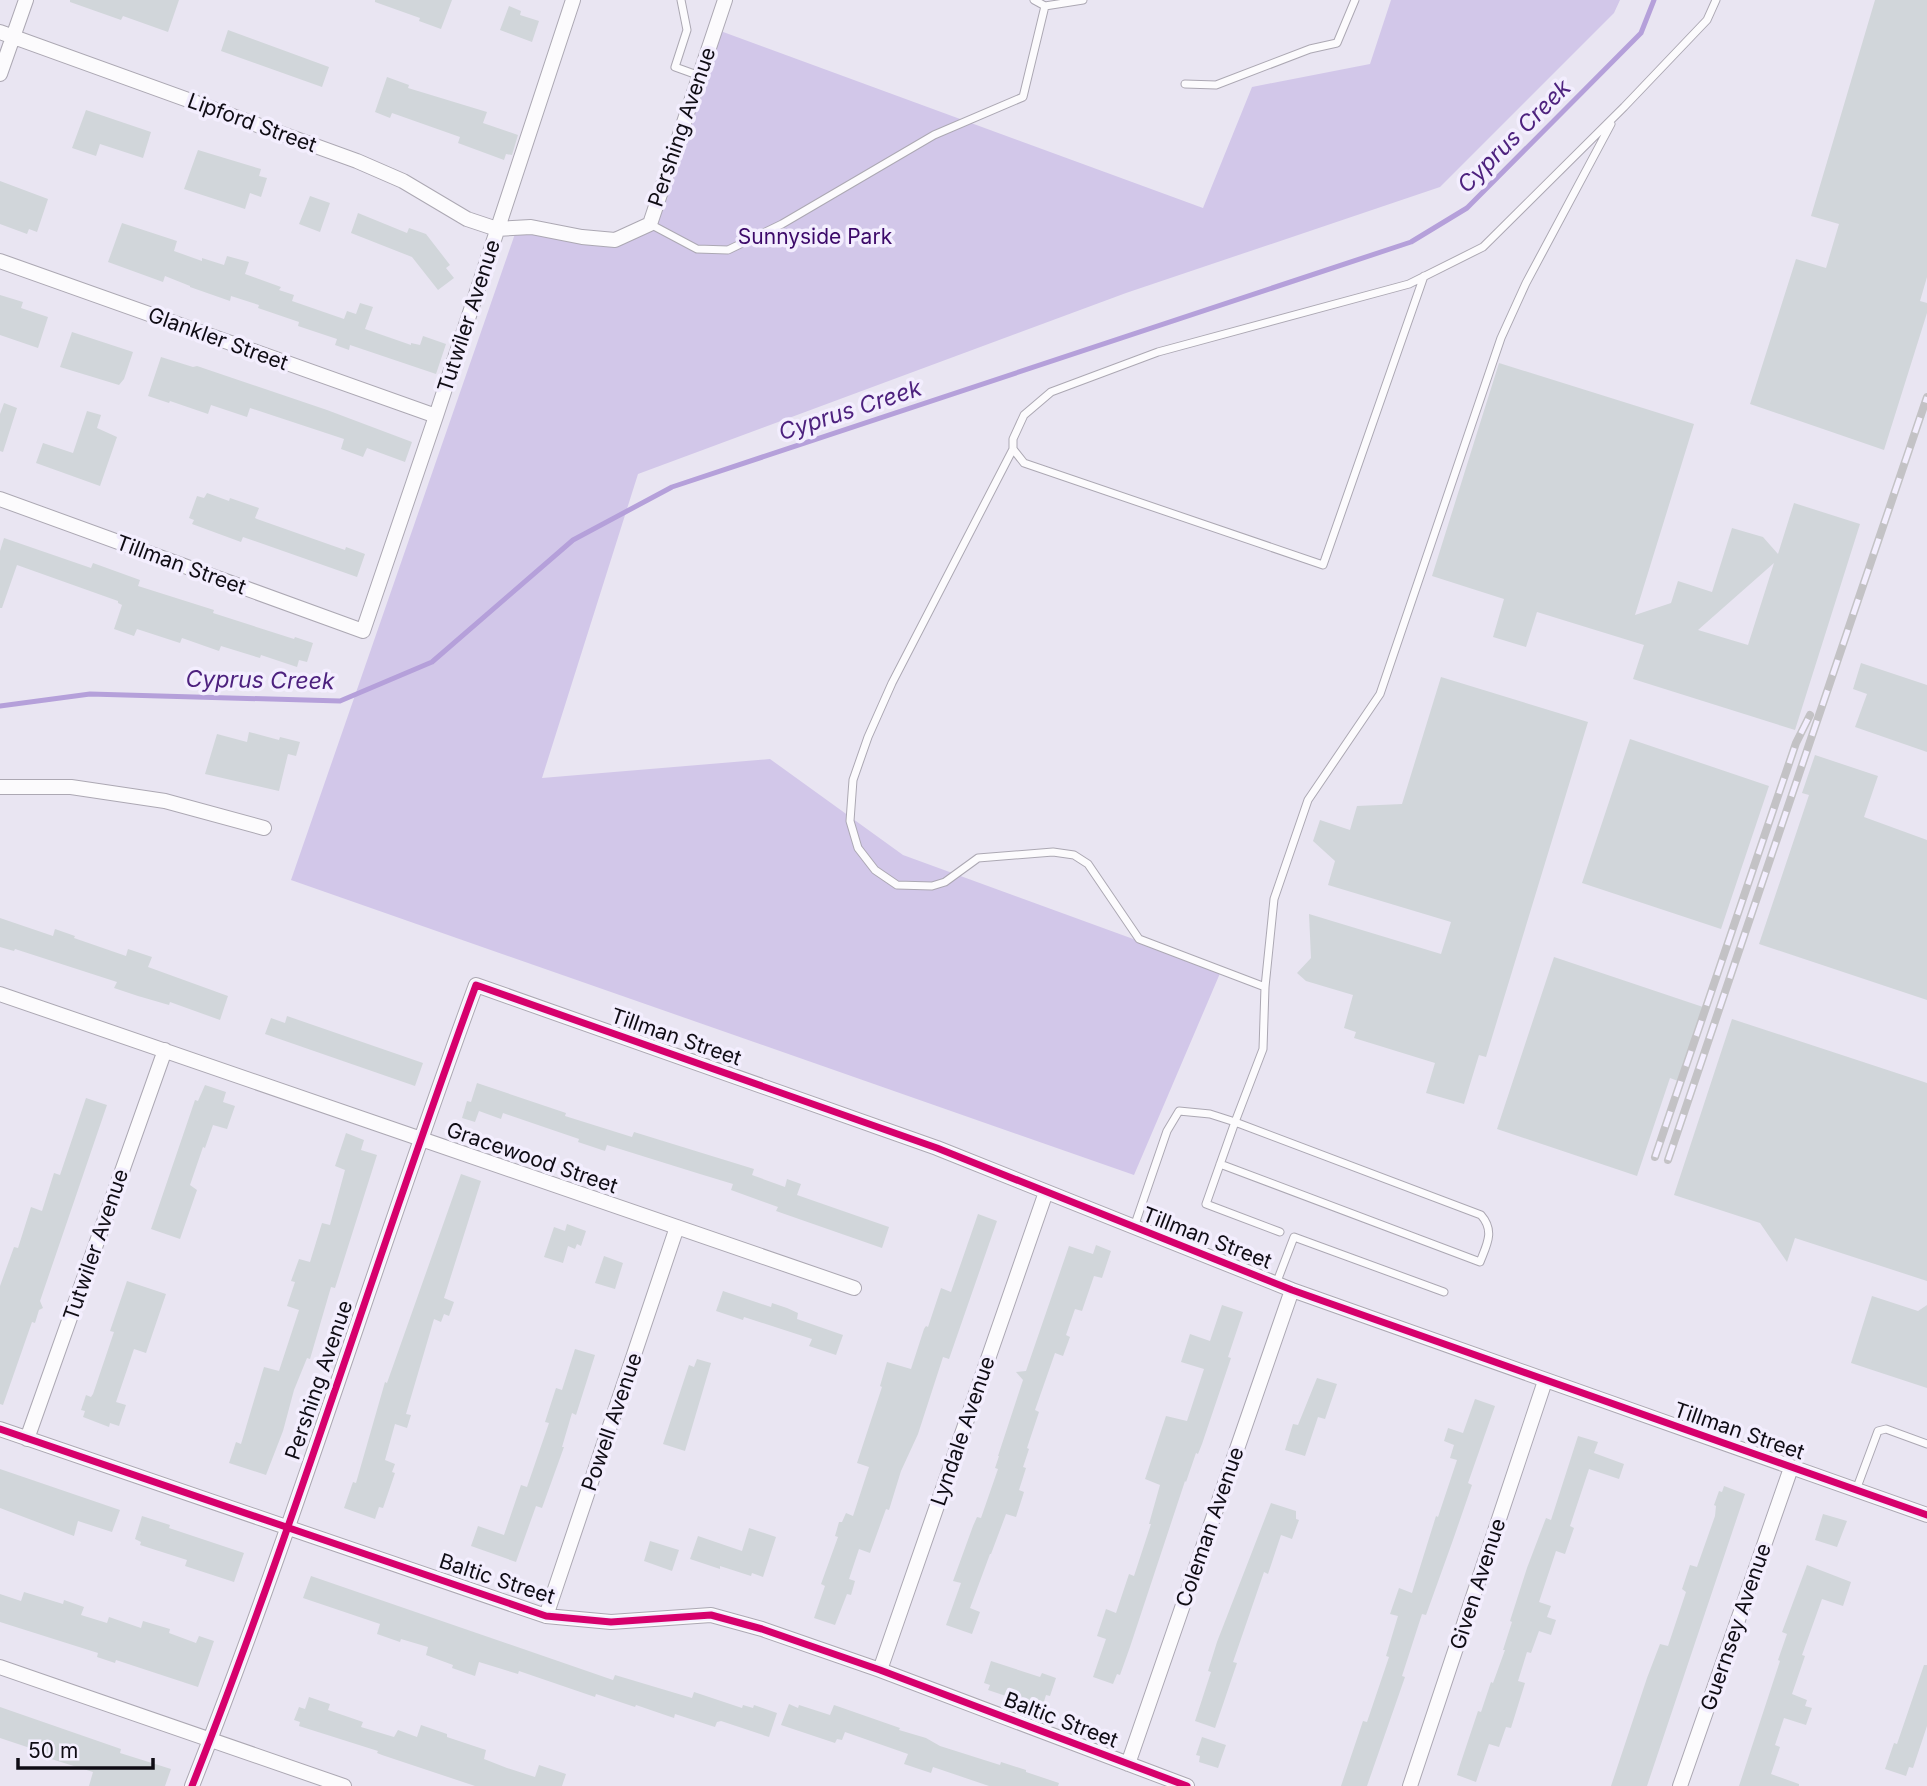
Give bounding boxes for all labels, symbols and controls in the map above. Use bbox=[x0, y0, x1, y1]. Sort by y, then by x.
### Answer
street label: Pershing Avenue bbox=[643, 44, 721, 210]
water label: Cyprus Creek bbox=[1451, 73, 1577, 199]
street label: Lipford Street bbox=[184, 88, 320, 157]
park label: Sunnyside Park bbox=[738, 224, 893, 249]
street label: Tutwiler Avenue bbox=[432, 236, 505, 395]
street label: Glankler Street bbox=[145, 302, 292, 375]
water label: Cyprus Creek bbox=[775, 374, 925, 446]
street label: Tillman Street bbox=[113, 529, 250, 600]
water label: Cyprus Creek bbox=[185, 665, 335, 695]
street label: Tillman Street bbox=[608, 1002, 745, 1071]
street label: Gracewood Street bbox=[443, 1117, 621, 1199]
street label: Tutwiler Avenue bbox=[58, 1166, 133, 1324]
street label: Tillman Street bbox=[1139, 1201, 1276, 1274]
street label: Pershing Avenue bbox=[280, 1297, 358, 1463]
street label: Powell Avenue bbox=[576, 1349, 647, 1494]
street label: Lyndale Avenue bbox=[925, 1353, 1000, 1509]
street label: Tillman Street bbox=[1671, 1396, 1808, 1465]
street label: Coleman Avenue bbox=[1170, 1444, 1249, 1610]
street label: Given Avenue bbox=[1445, 1515, 1511, 1653]
street label: Guernsey Avenue bbox=[1695, 1540, 1776, 1714]
street label: Baltic Street bbox=[436, 1548, 558, 1609]
street label: Baltic Street bbox=[1001, 1686, 1122, 1753]
scale bar bbox=[18, 1726, 152, 1770]
text: 50 m bbox=[28, 1738, 78, 1763]

